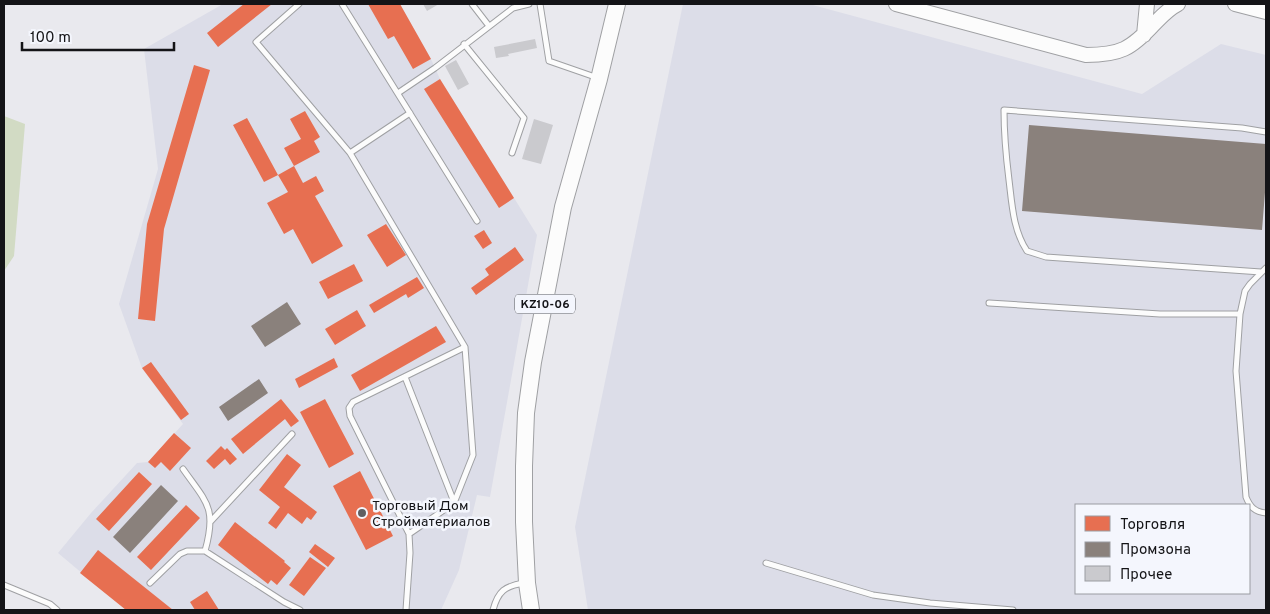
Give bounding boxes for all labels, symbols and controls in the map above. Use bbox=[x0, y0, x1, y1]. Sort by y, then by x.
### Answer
scale bar bbox=[22, 20, 175, 52]
text: 100 m bbox=[30, 29, 71, 48]
road number: KZ10-06 bbox=[515, 294, 575, 314]
place label: Торговый Дом Стройматериалов bbox=[372, 498, 491, 531]
legend bbox=[1075, 504, 1250, 594]
marker: Торговый Дом Стройматериалов bbox=[356, 507, 368, 519]
text: Торговля bbox=[1120, 516, 1185, 535]
text: Промзона bbox=[1120, 541, 1191, 560]
text: Прочее bbox=[1120, 566, 1172, 585]

